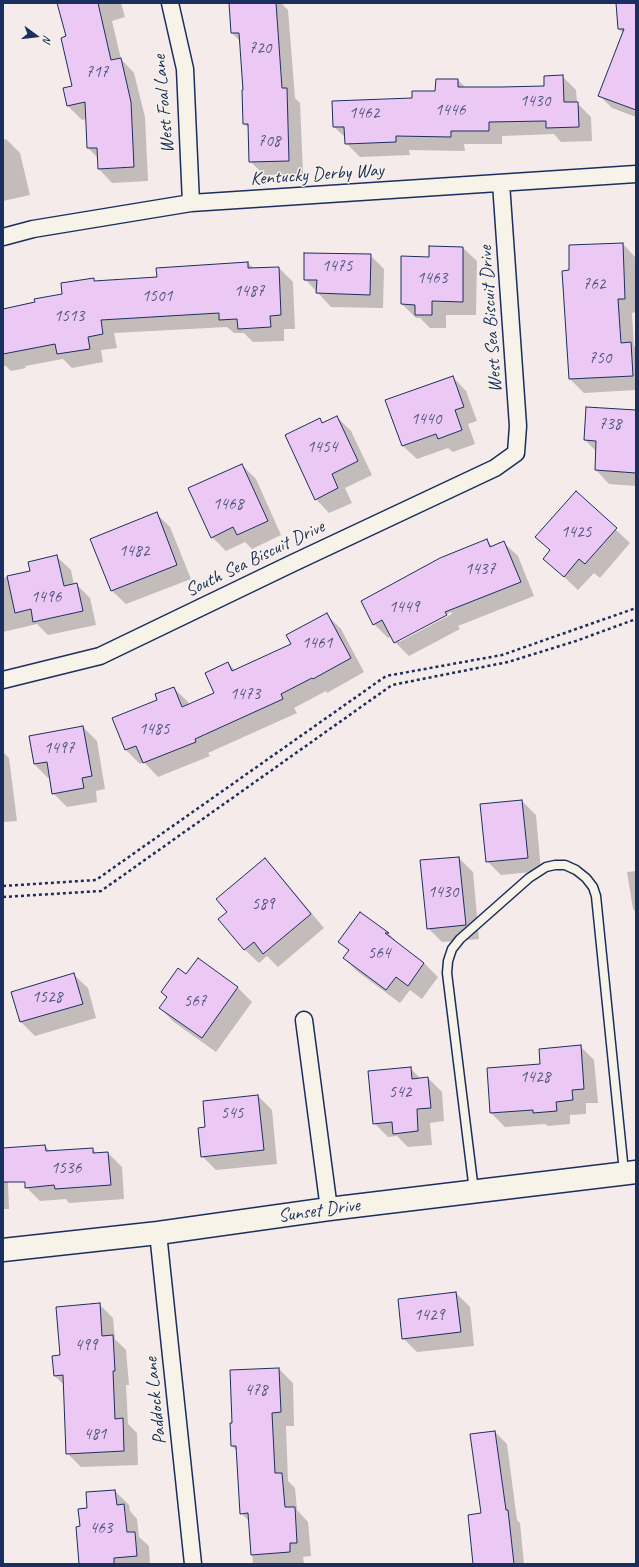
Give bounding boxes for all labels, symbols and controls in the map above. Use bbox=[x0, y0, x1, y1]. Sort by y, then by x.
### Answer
north arrow bbox=[16, 16, 56, 56]
text: N bbox=[40, 34, 55, 44]
house number: 720 bbox=[249, 39, 271, 59]
street label: West Foal Lane bbox=[148, 54, 180, 154]
house number: 717 bbox=[86, 63, 108, 83]
house number: 1430 bbox=[520, 92, 550, 112]
house number: 1446 bbox=[435, 101, 465, 121]
house number: 1462 bbox=[349, 104, 379, 124]
house number: 708 bbox=[258, 132, 280, 152]
street label: Kentucky Derby Way bbox=[250, 159, 384, 191]
street label: West Sea Biscuit Drive bbox=[474, 245, 508, 393]
house number: 1475 bbox=[322, 257, 352, 277]
house number: 1463 bbox=[417, 269, 447, 289]
house number: 762 bbox=[583, 275, 605, 295]
house number: 1487 bbox=[234, 282, 264, 302]
house number: 1501 bbox=[142, 287, 172, 307]
house number: 1513 bbox=[54, 307, 84, 327]
house number: 750 bbox=[589, 349, 611, 369]
house number: 1440 bbox=[411, 410, 441, 430]
house number: 738 bbox=[599, 415, 621, 435]
house number: 1454 bbox=[307, 438, 337, 458]
house number: 1468 bbox=[213, 495, 243, 515]
street label: South Sea Biscuit Drive bbox=[182, 515, 328, 603]
house number: 1425 bbox=[561, 523, 591, 543]
house number: 1482 bbox=[119, 542, 149, 562]
house number: 1437 bbox=[465, 560, 495, 580]
house number: 1496 bbox=[31, 588, 61, 608]
house number: 1449 bbox=[389, 598, 419, 618]
house number: 1461 bbox=[302, 634, 332, 654]
house number: 1473 bbox=[230, 685, 260, 705]
house number: 1485 bbox=[139, 720, 169, 740]
house number: 1497 bbox=[44, 739, 74, 759]
house number: 1430 bbox=[428, 883, 458, 903]
house number: 589 bbox=[252, 895, 274, 915]
house number: 564 bbox=[368, 944, 390, 964]
house number: 1528 bbox=[32, 988, 62, 1008]
house number: 567 bbox=[184, 992, 206, 1012]
house number: 1428 bbox=[520, 1068, 550, 1088]
house number: 542 bbox=[389, 1083, 411, 1103]
house number: 545 bbox=[221, 1104, 243, 1124]
house number: 1536 bbox=[51, 1159, 81, 1179]
street label: Sunset Drive bbox=[277, 1194, 361, 1228]
house number: 1429 bbox=[414, 1306, 444, 1326]
house number: 499 bbox=[75, 1336, 97, 1356]
street label: Paddock Lane bbox=[140, 1356, 172, 1446]
house number: 478 bbox=[245, 1381, 267, 1401]
house number: 481 bbox=[84, 1425, 106, 1445]
house number: 463 bbox=[90, 1519, 112, 1539]

